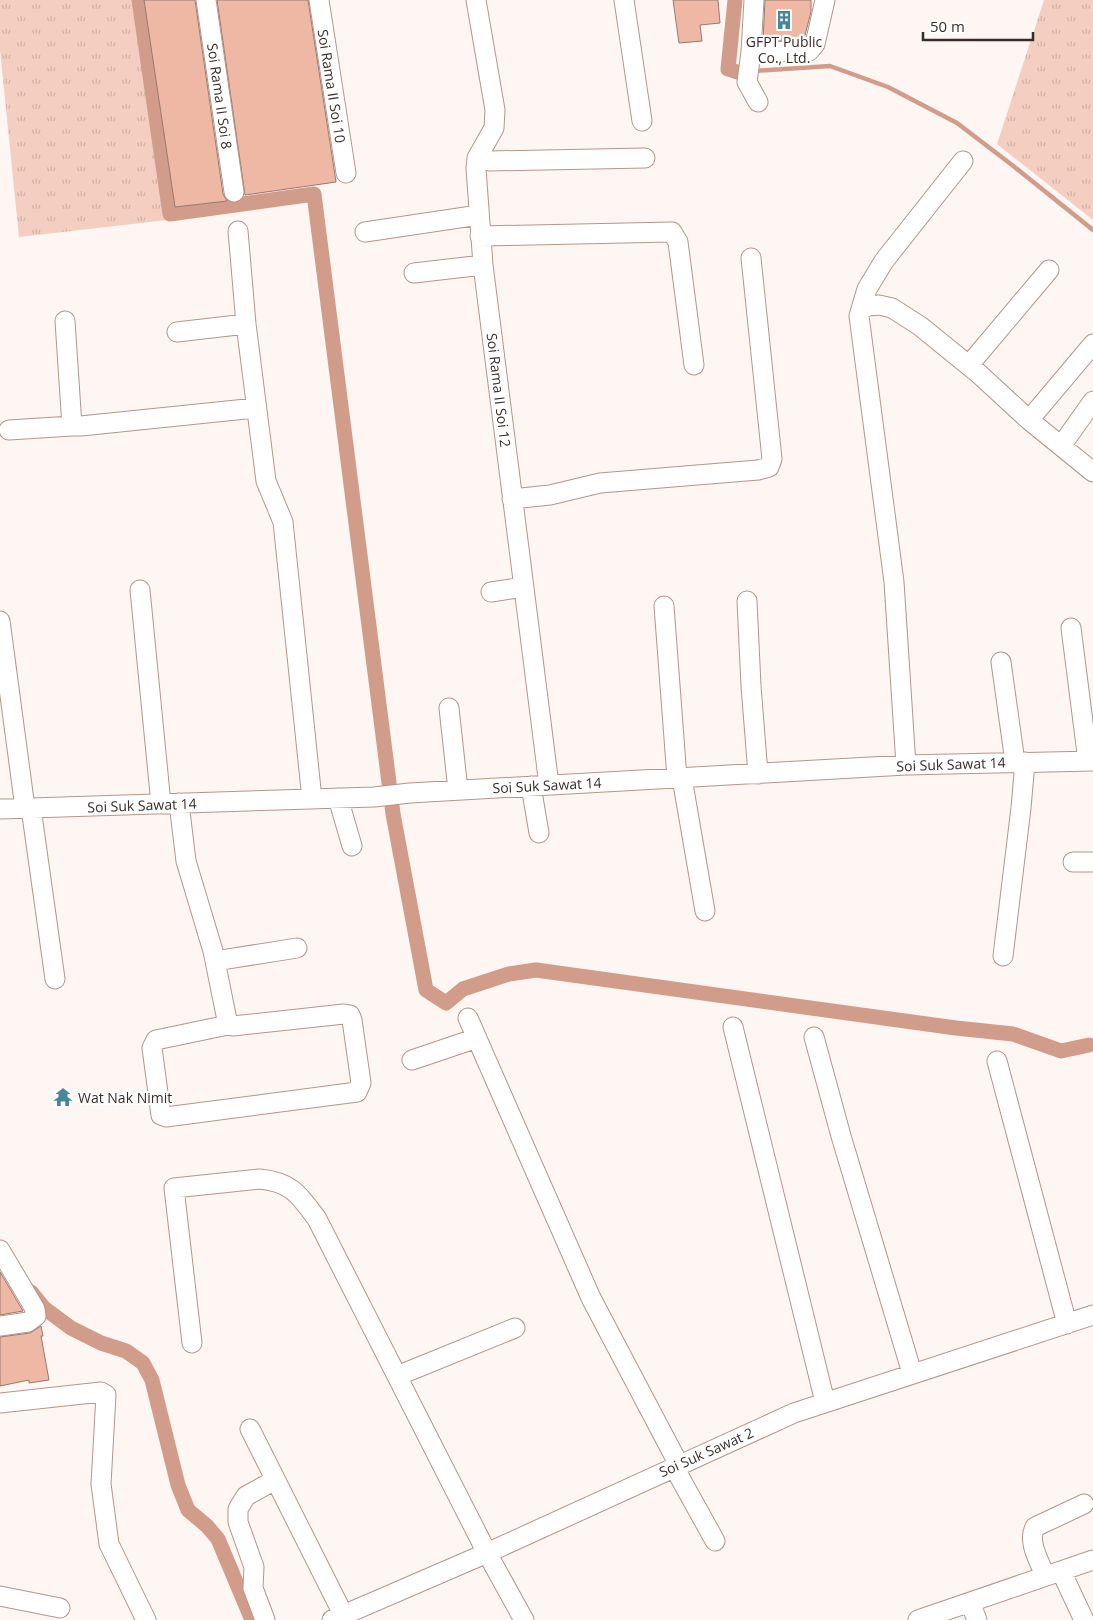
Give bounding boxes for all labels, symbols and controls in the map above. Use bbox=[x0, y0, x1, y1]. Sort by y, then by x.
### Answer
building icon: GFPT Public Co., Ltd. bbox=[773, 9, 795, 31]
scale bar bbox=[923, 10, 1033, 42]
text: 50 m bbox=[930, 16, 965, 36]
street label: Soi Rama II Soi 10 bbox=[314, 28, 350, 144]
place label: GFPT Public Co., Ltd. bbox=[746, 32, 823, 67]
street label: Soi Rama II Soi 8 bbox=[203, 42, 237, 150]
street label: Soi Rama II Soi 12 bbox=[483, 332, 515, 448]
street label: Soi Suk Sawat 14 bbox=[896, 753, 1006, 775]
street label: Soi Suk Sawat 14 bbox=[492, 773, 602, 797]
street label: Soi Suk Sawat 14 bbox=[87, 794, 197, 816]
temple icon: Wat Nak Nimit bbox=[52, 1086, 74, 1108]
place label: Wat Nak Nimit bbox=[78, 1088, 172, 1107]
street label: Soi Suk Sawat 2 bbox=[656, 1423, 756, 1481]

